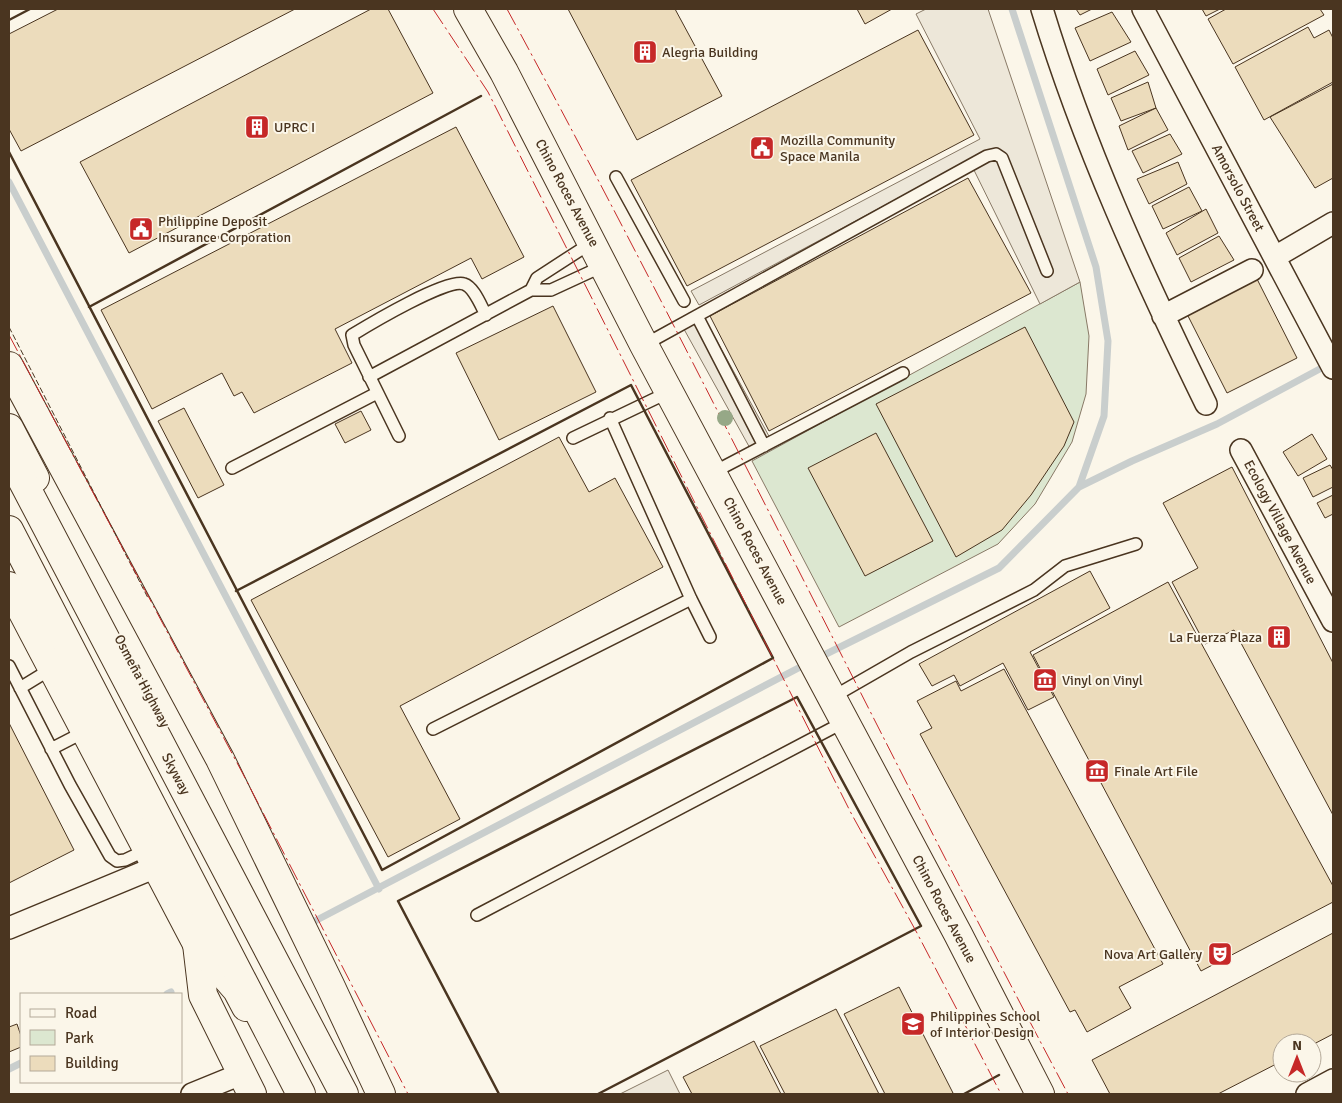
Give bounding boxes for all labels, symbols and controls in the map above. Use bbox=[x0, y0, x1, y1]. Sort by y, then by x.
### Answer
building icon: Alegria Building bbox=[632, 39, 658, 65]
place label: Alegria Building bbox=[662, 44, 758, 61]
building icon: UPRC I bbox=[244, 114, 270, 140]
place label: UPRC I bbox=[274, 119, 315, 136]
place label: Mozilla Community Space Manila bbox=[780, 132, 896, 165]
public building icon: Mozilla Community Space Manila bbox=[749, 135, 775, 161]
street label: Chino Roces Avenue bbox=[531, 136, 603, 250]
street label: Amorsolo Street bbox=[1208, 141, 1268, 235]
place label: Philippine Deposit Insurance Corporation bbox=[158, 213, 291, 246]
public building icon: Philippine Deposit Insurance Corporation bbox=[128, 216, 154, 242]
street label: Ecology Village Avenue bbox=[1240, 457, 1320, 587]
street label: Chino Roces Avenue bbox=[719, 494, 791, 608]
building icon: La Fuerza Plaza bbox=[1266, 624, 1292, 650]
place label: La Fuerza Plaza bbox=[1169, 629, 1262, 646]
street label: Osmeña Highway bbox=[110, 632, 174, 731]
museum icon: Vinyl on Vinyl bbox=[1032, 667, 1058, 693]
place label: Vinyl on Vinyl bbox=[1062, 672, 1143, 689]
street label: Skyway bbox=[158, 750, 194, 798]
museum icon: Finale Art File bbox=[1084, 758, 1110, 784]
place label: Finale Art File bbox=[1114, 763, 1198, 780]
street label: Chino Roces Avenue bbox=[908, 852, 980, 966]
theatre icon: Nova Art Gallery bbox=[1207, 941, 1233, 967]
place label: Nova Art Gallery bbox=[1104, 946, 1202, 963]
legend bbox=[20, 993, 182, 1083]
text: Road bbox=[65, 1004, 97, 1022]
place label: Philippines School of Interior Design bbox=[930, 1008, 1040, 1041]
school or university icon: Philippines School of Interior Design bbox=[900, 1011, 926, 1037]
text: Park bbox=[65, 1029, 94, 1047]
north arrow bbox=[1272, 1033, 1322, 1083]
text: N bbox=[1292, 1037, 1302, 1054]
text: Building bbox=[65, 1054, 119, 1072]

